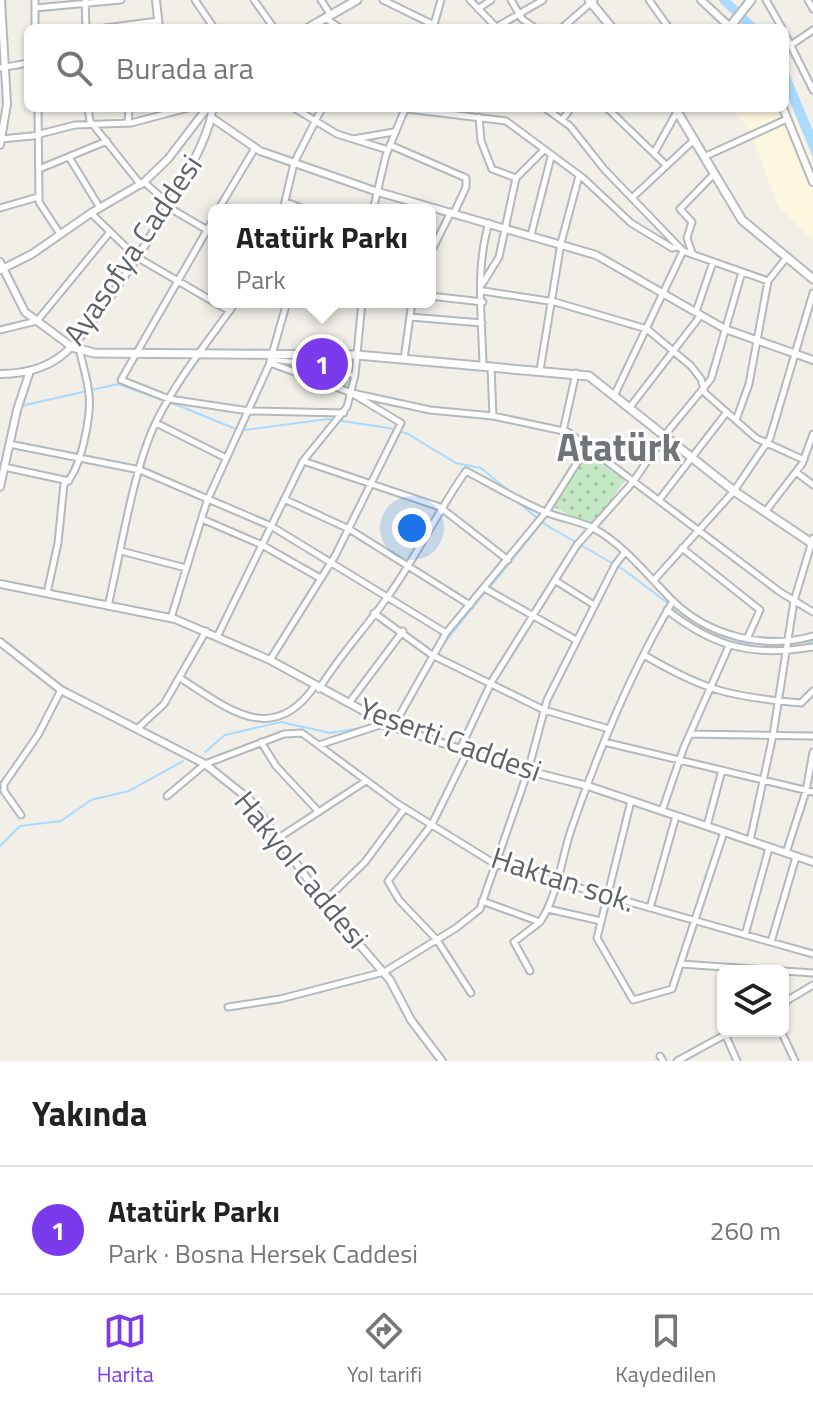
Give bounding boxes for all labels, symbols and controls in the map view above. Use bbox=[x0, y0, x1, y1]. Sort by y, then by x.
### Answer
search box bbox=[24, 24, 789, 112]
text: Burada ara bbox=[116, 45, 254, 91]
icon: search bbox=[52, 46, 96, 90]
street label: Ayasofya Caddesi bbox=[51, 145, 213, 354]
popup bbox=[208, 204, 436, 308]
text: Atatürk Parkı bbox=[236, 214, 408, 260]
text: Park bbox=[236, 260, 286, 299]
pin: 1 bbox=[296, 334, 348, 394]
district label: Atatürk bbox=[557, 418, 682, 476]
your location bbox=[392, 508, 432, 548]
street label: Yeşerti Caddesi bbox=[353, 685, 548, 793]
street label: Hakyol Caddesi bbox=[223, 780, 380, 958]
street label: Haktan sok. bbox=[486, 834, 641, 924]
map controls bbox=[717, 965, 789, 1037]
button: layers bbox=[717, 965, 789, 1037]
text: Yakında bbox=[32, 1087, 147, 1139]
text: Atatürk Parkı bbox=[108, 1188, 280, 1234]
text: 1 bbox=[51, 1211, 65, 1250]
text: 260 m bbox=[710, 1211, 781, 1250]
text: Park · Bosna Hersek Caddesi bbox=[108, 1234, 418, 1273]
tab: Harita bbox=[97, 1309, 154, 1391]
tab: Yol tarifi bbox=[347, 1309, 422, 1391]
tab: Kaydedilen bbox=[615, 1309, 716, 1391]

